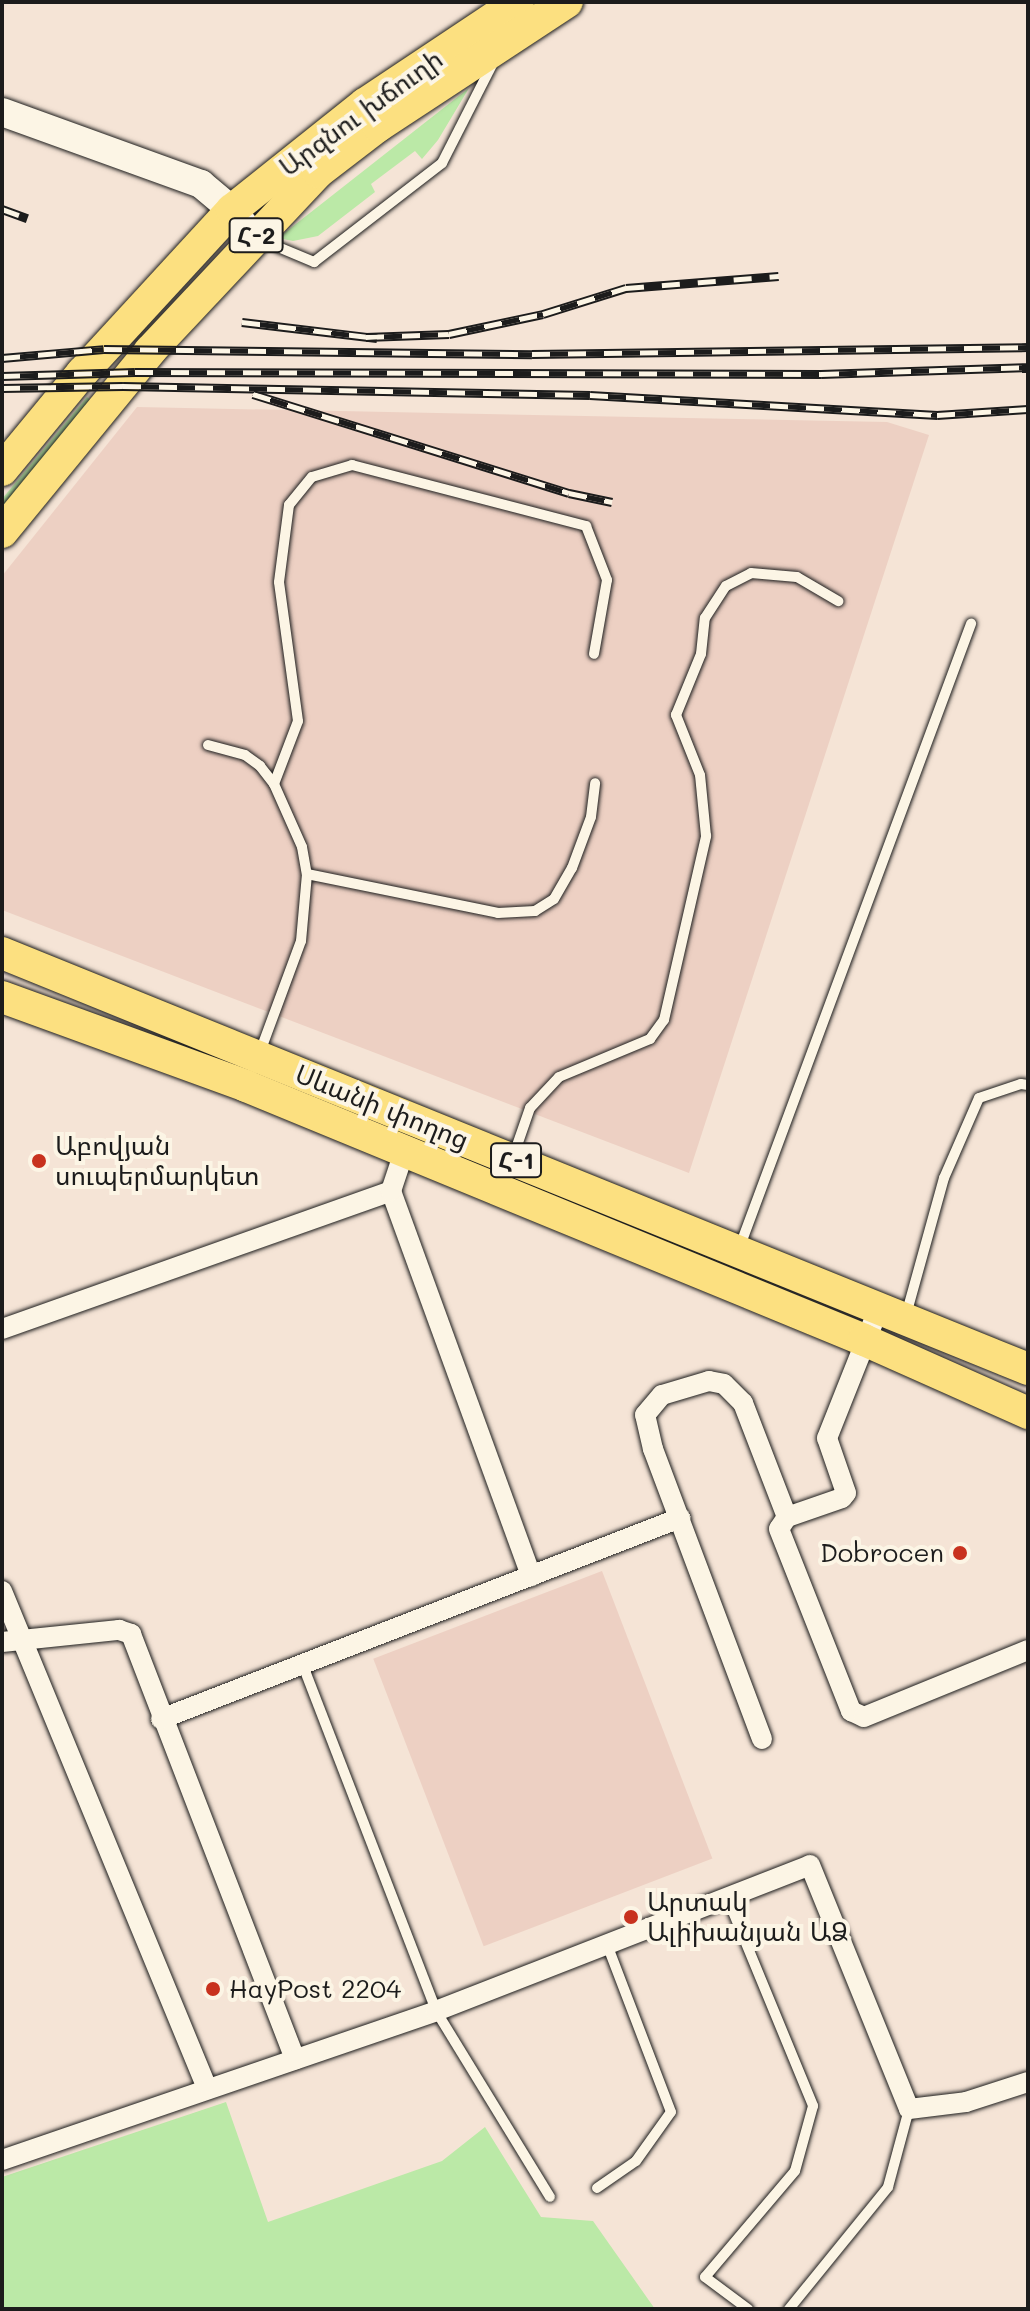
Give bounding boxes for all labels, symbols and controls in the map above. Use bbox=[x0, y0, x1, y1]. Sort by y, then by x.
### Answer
street label: Արզնու խճուղի bbox=[273, 43, 449, 183]
road number: Հ-2 bbox=[228, 215, 284, 255]
street label: Սևանի փողոց bbox=[291, 1058, 473, 1156]
place label: Աբովյան սուպերմարկետ bbox=[55, 1130, 259, 1192]
road number: Հ-1 bbox=[490, 1140, 542, 1180]
marker: Աբովյան սուպերմարկետ bbox=[30, 1152, 48, 1170]
place label: Dobrocen bbox=[820, 1537, 944, 1569]
marker: Dobrocen bbox=[951, 1544, 969, 1562]
place label: Արտակ Ալիխանյան ԱՁ bbox=[647, 1886, 848, 1948]
marker: Արտակ Ալիխանյան ԱՁ bbox=[622, 1908, 640, 1926]
place label: HayPost 2204 bbox=[229, 1973, 401, 2005]
marker: HayPost 2204 bbox=[204, 1980, 222, 1998]

